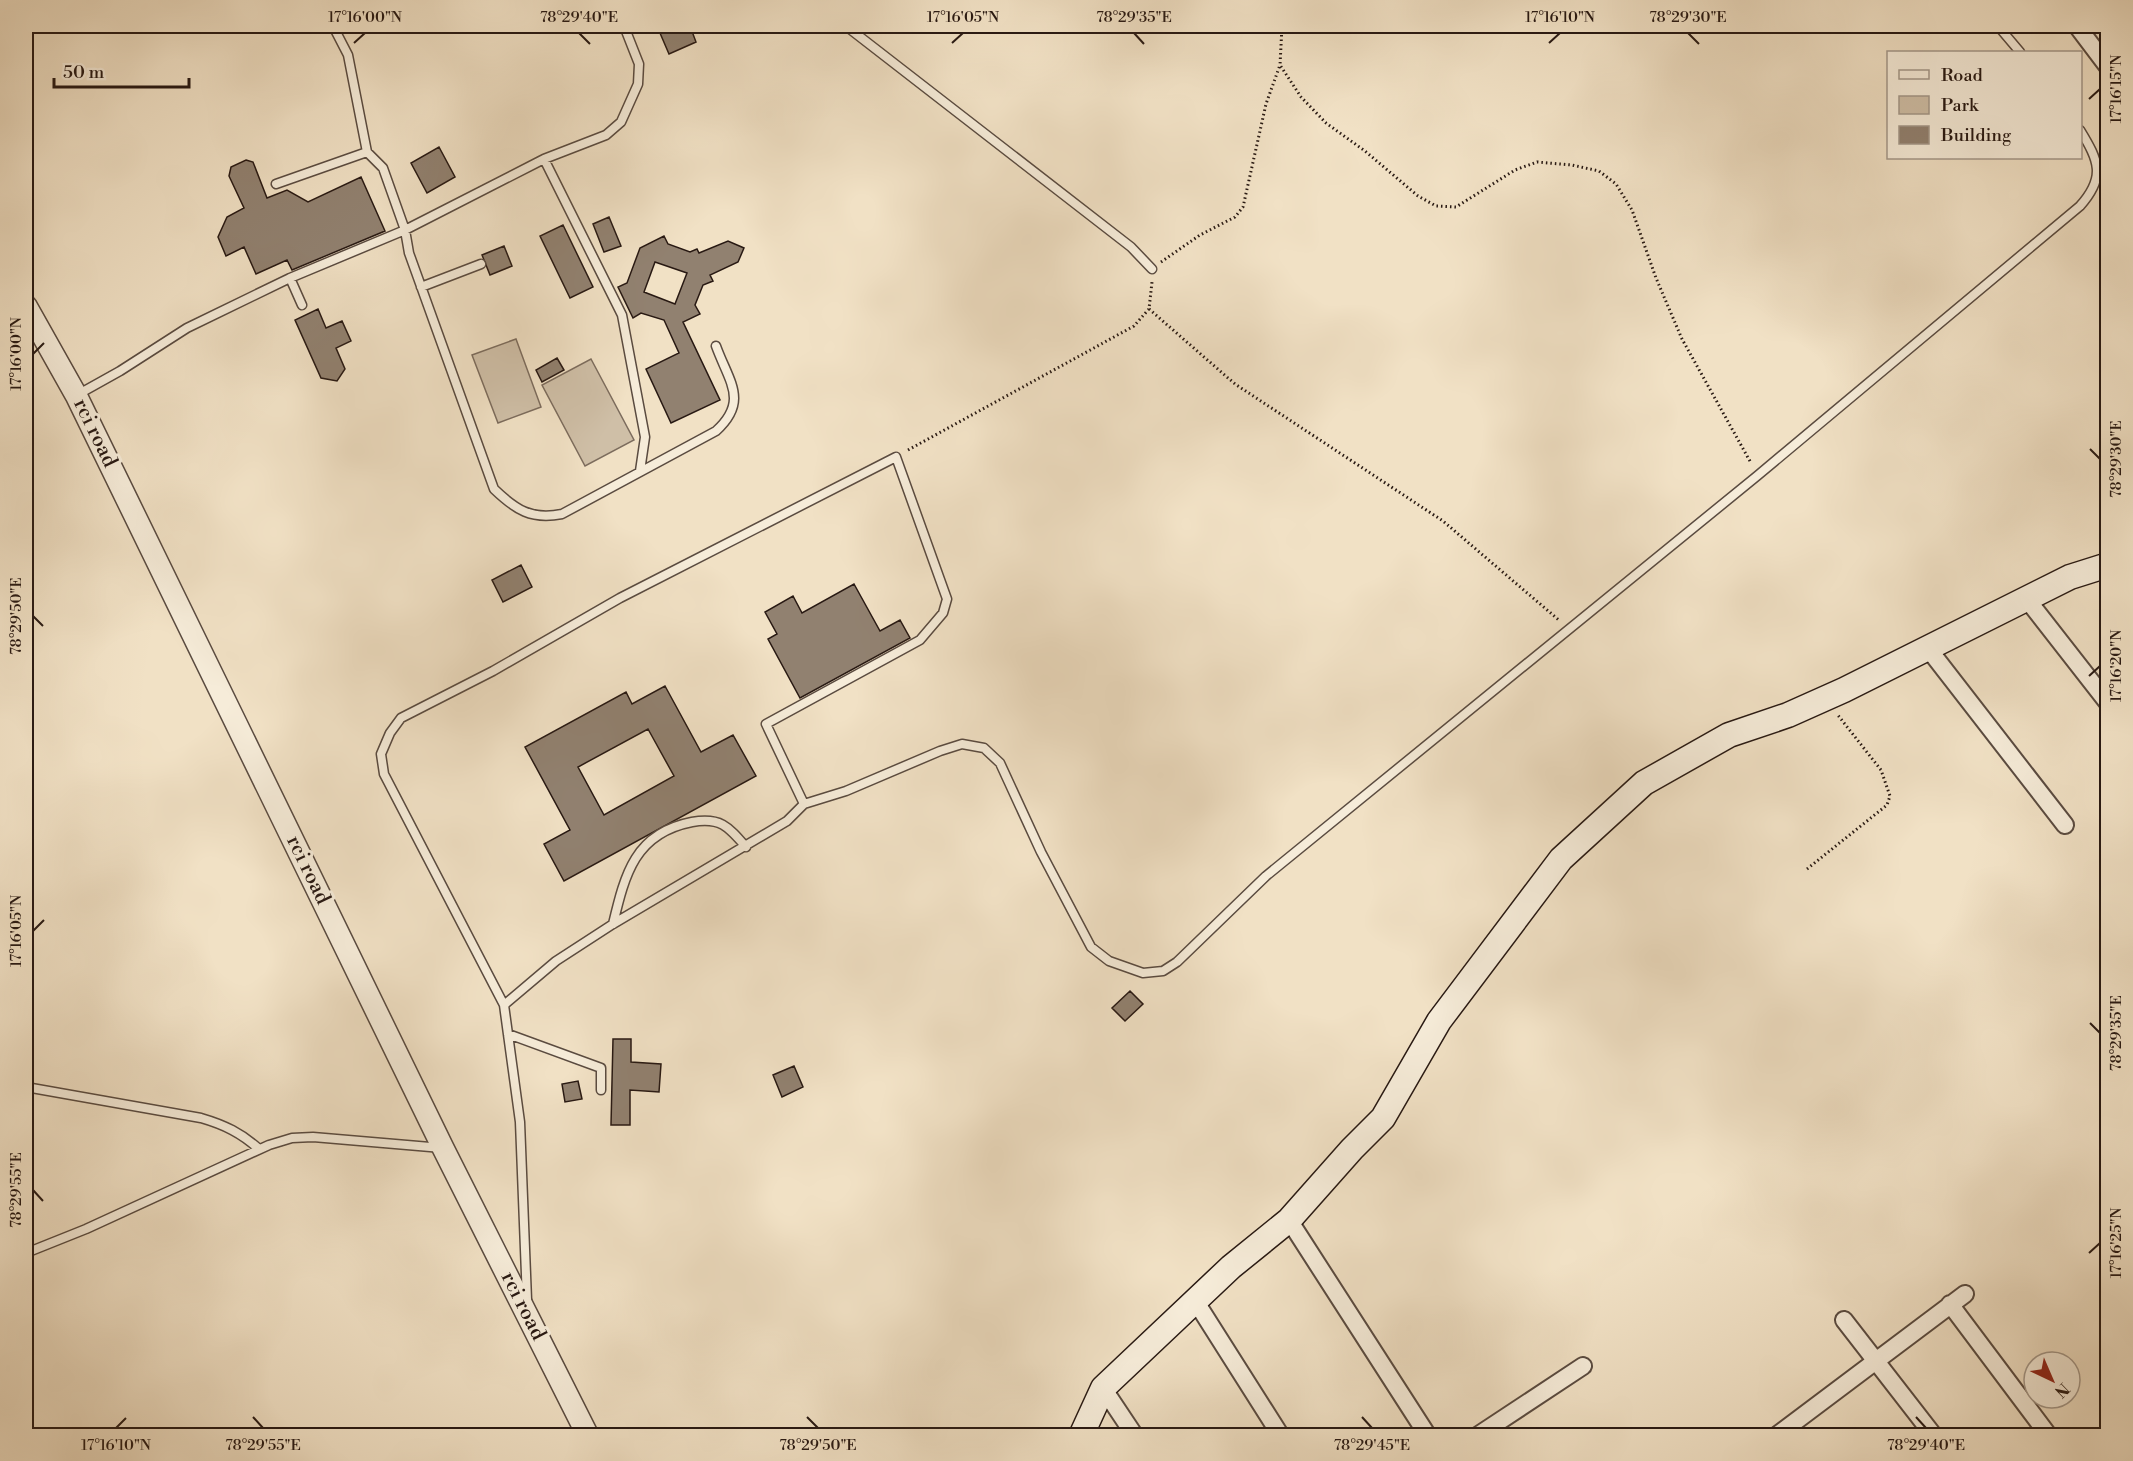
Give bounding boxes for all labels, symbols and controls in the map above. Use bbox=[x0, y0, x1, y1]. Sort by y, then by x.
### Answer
text: 17°16'00"N bbox=[328, 8, 402, 27]
text: 78°29'40"E bbox=[540, 8, 618, 27]
text: 17°16'05"N bbox=[927, 8, 999, 27]
text: 78°29'35"E bbox=[1096, 8, 1172, 27]
text: 17°16'10"N bbox=[1525, 8, 1595, 27]
text: 78°29'30"E bbox=[1649, 8, 1727, 27]
scale bar bbox=[54, 51, 189, 89]
legend bbox=[1887, 51, 2082, 159]
text: 17°16'15"N bbox=[2107, 55, 2126, 123]
text: 50 m bbox=[63, 61, 105, 84]
text: Road bbox=[1941, 64, 1984, 87]
text: Park bbox=[1941, 94, 1980, 117]
text: Building bbox=[1940, 124, 2012, 147]
text: 17°16'00"N bbox=[7, 317, 26, 391]
street label: rci road bbox=[67, 394, 123, 472]
text: 78°29'30"E bbox=[2107, 420, 2126, 498]
text: 78°29'50"E bbox=[7, 577, 26, 655]
text: 17°16'20"N bbox=[2107, 630, 2126, 702]
street label: rci road bbox=[280, 831, 336, 909]
text: 17°16'05"N bbox=[7, 895, 26, 967]
text: 78°29'35"E bbox=[2107, 995, 2126, 1071]
text: 78°29'55"E bbox=[7, 1152, 26, 1228]
text: 17°16'25"N bbox=[2107, 1208, 2126, 1278]
street label: rci road bbox=[495, 1267, 551, 1345]
north arrow bbox=[2022, 1350, 2082, 1410]
text: N bbox=[2050, 1378, 2073, 1402]
text: 17°16'10"N bbox=[81, 1436, 151, 1455]
text: 78°29'55"E bbox=[225, 1436, 301, 1455]
text: 78°29'50"E bbox=[779, 1436, 857, 1455]
text: 78°29'45"E bbox=[1334, 1436, 1410, 1455]
text: 78°29'40"E bbox=[1887, 1436, 1965, 1455]

